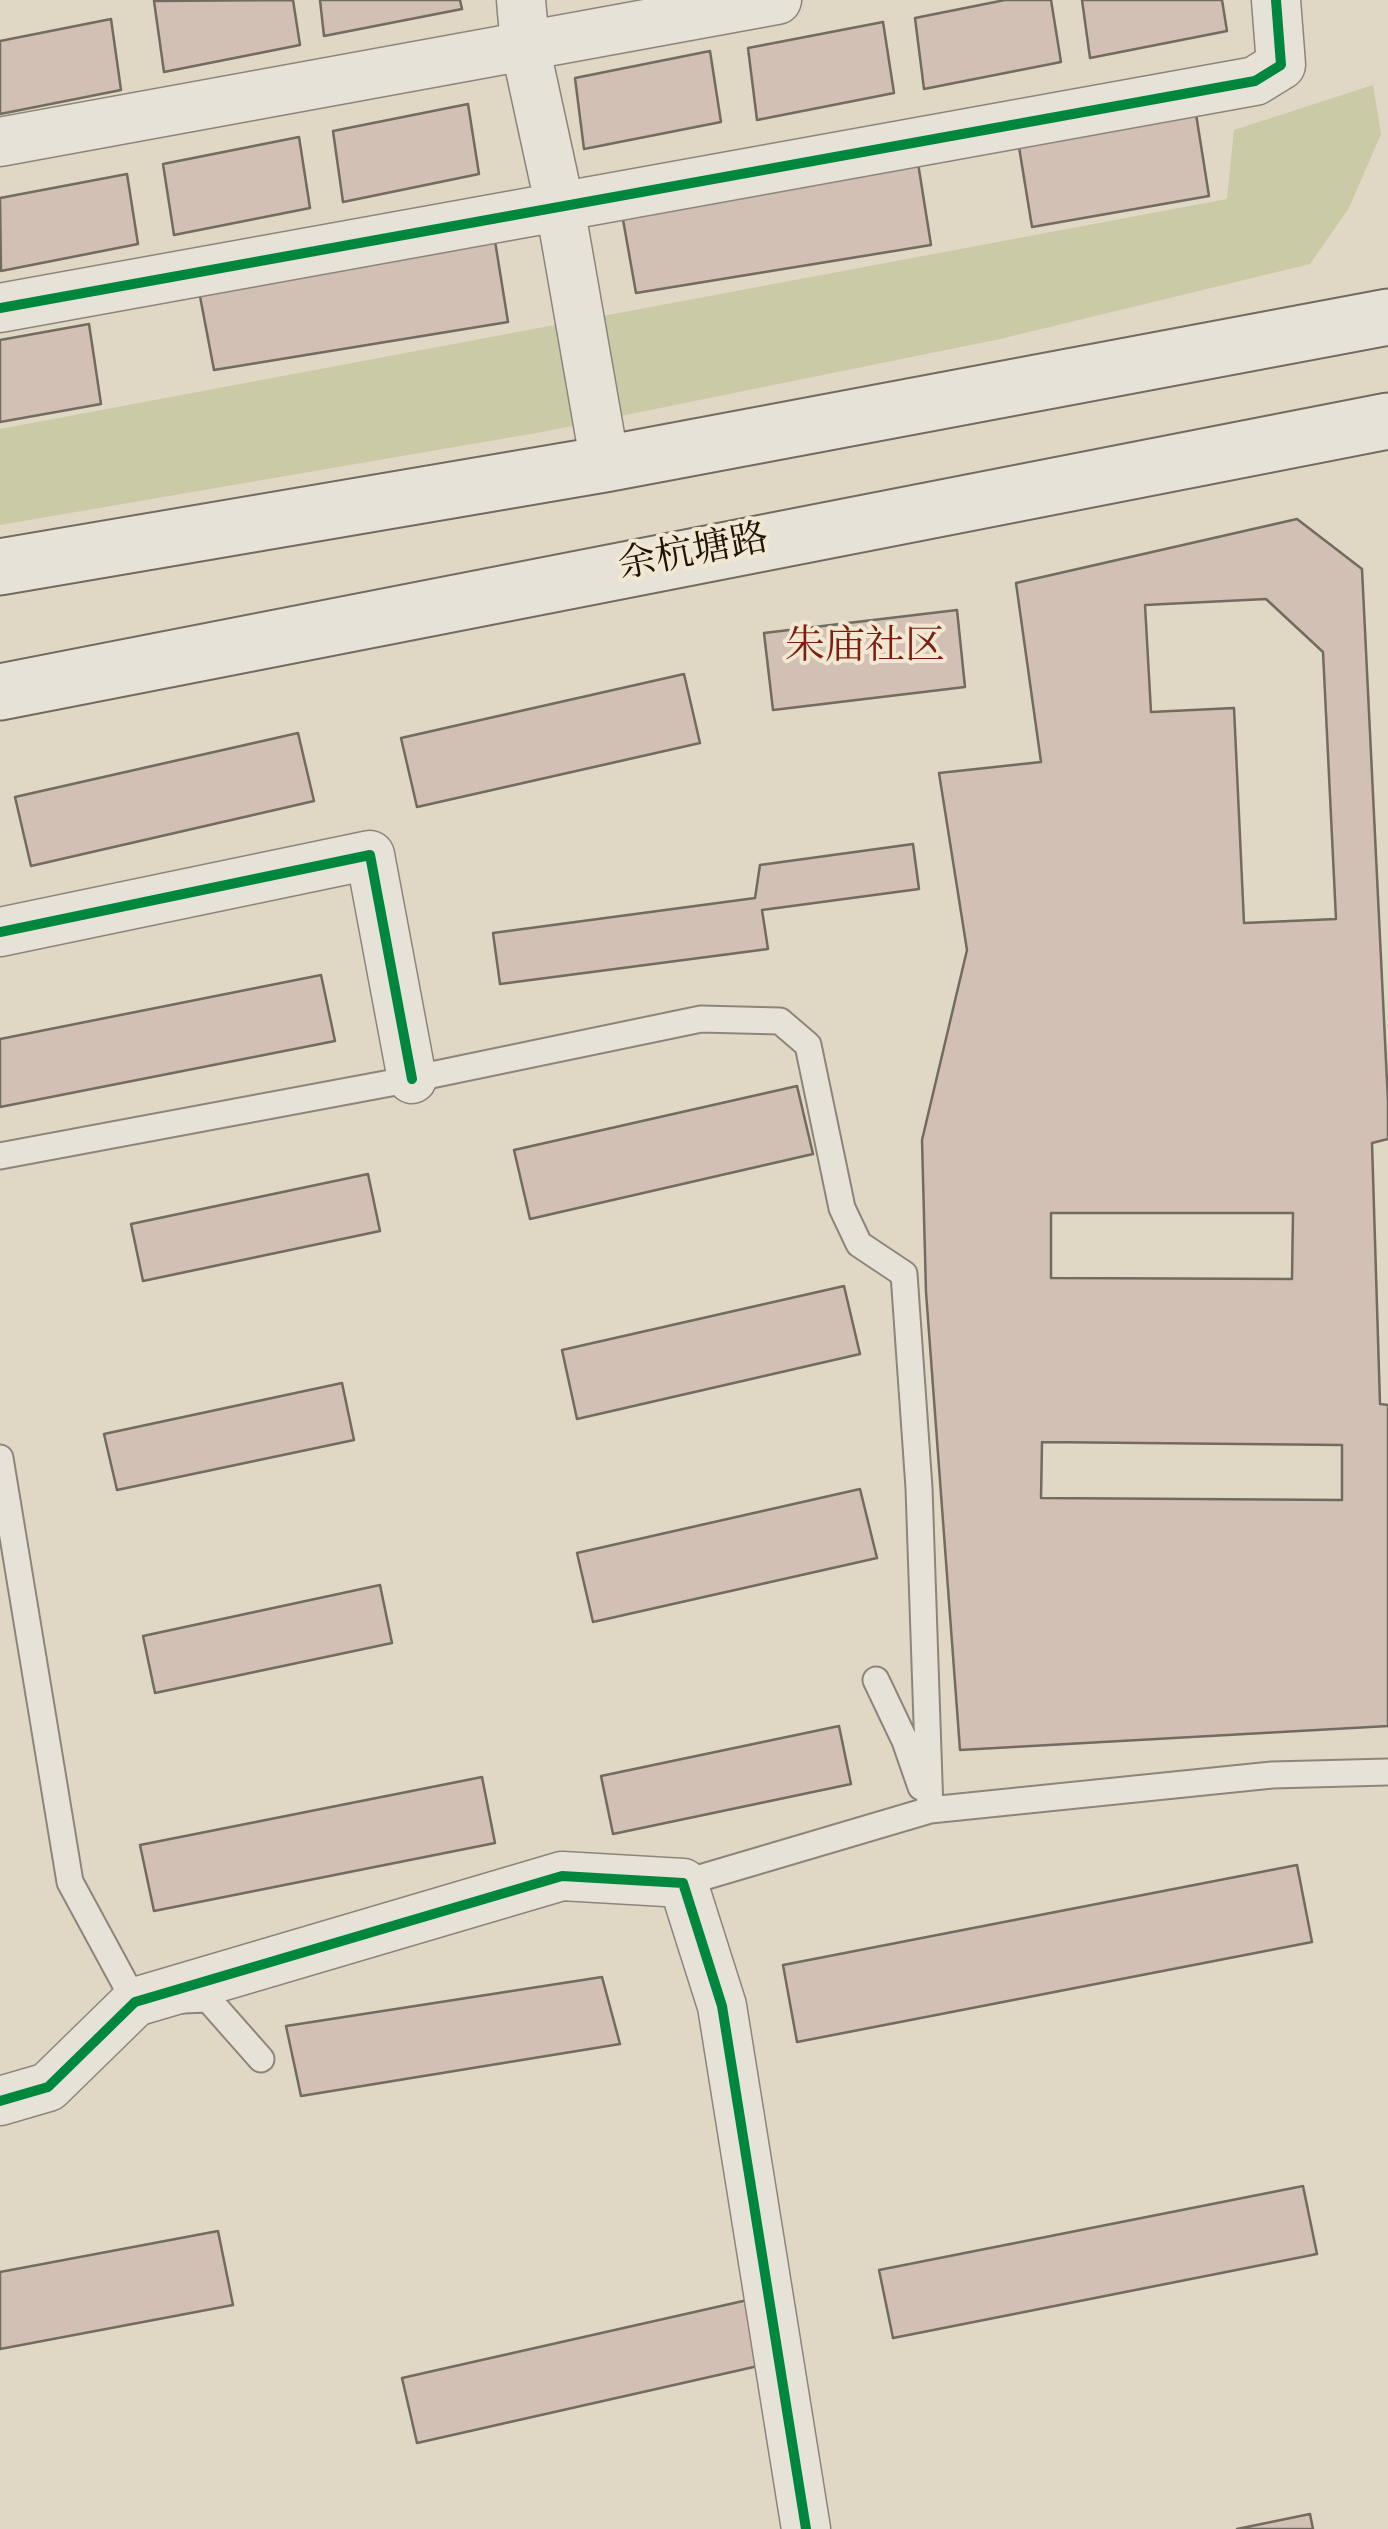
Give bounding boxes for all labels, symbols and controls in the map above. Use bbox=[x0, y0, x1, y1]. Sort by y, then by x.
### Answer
street label: 余杭塘路 bbox=[615, 519, 773, 593]
district label: 朱庙社区 bbox=[785, 627, 945, 675]

